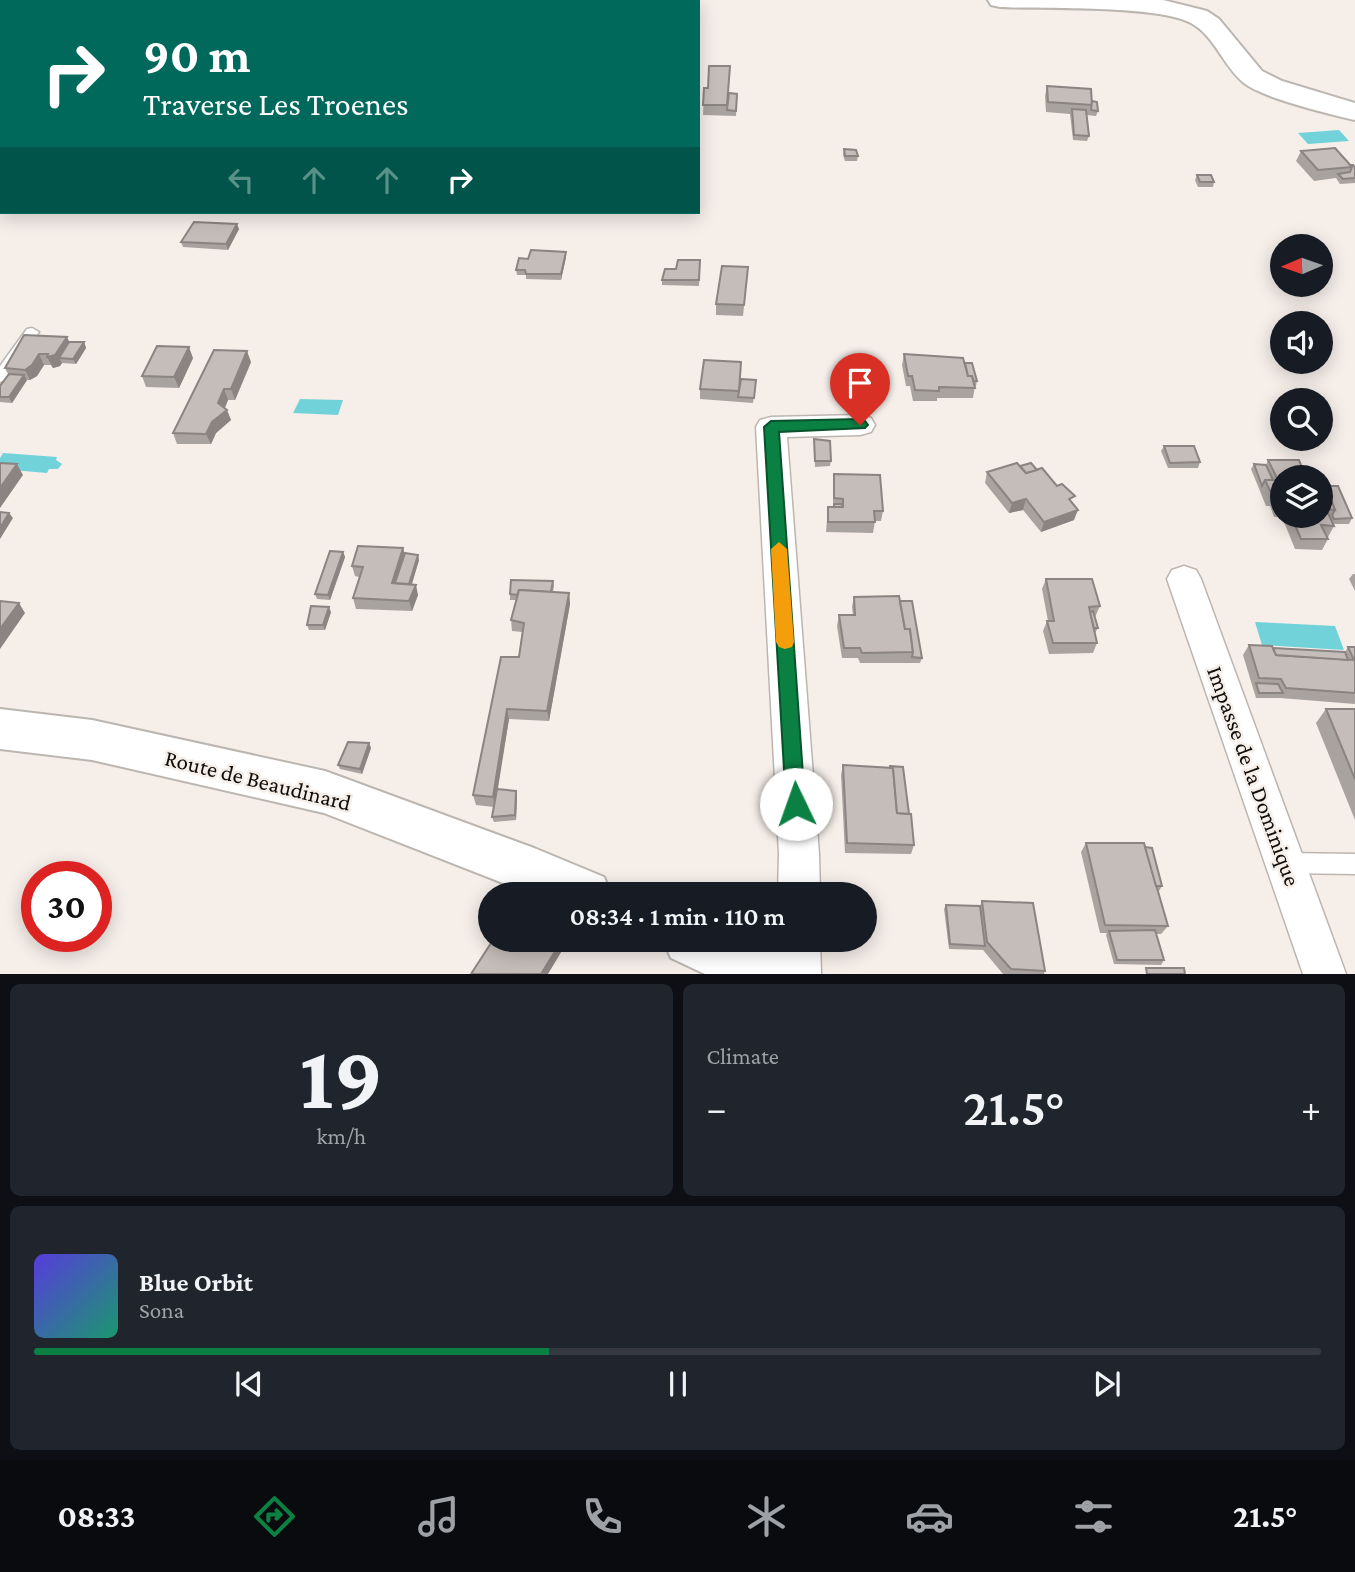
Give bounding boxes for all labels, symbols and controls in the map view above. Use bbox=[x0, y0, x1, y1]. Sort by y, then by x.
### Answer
icon: right bbox=[28, 28, 119, 119]
text: 90 m bbox=[143, 28, 250, 83]
text: Traverse Les Troenes bbox=[143, 86, 409, 122]
icon: left bbox=[222, 161, 260, 199]
icon: ahead bbox=[295, 161, 333, 199]
icon: ahead bbox=[368, 161, 406, 199]
icon: right bbox=[441, 161, 479, 199]
north arrow bbox=[1270, 234, 1334, 298]
map controls bbox=[1270, 234, 1333, 528]
button: sound bbox=[1270, 311, 1333, 374]
pin bbox=[830, 353, 890, 425]
icon: arrive bbox=[841, 364, 879, 402]
button: search bbox=[1270, 388, 1333, 451]
button: layers bbox=[1270, 465, 1333, 528]
street label: Impasse de la Dominique bbox=[1202, 663, 1306, 889]
street label: Route de Beaudinard bbox=[162, 744, 354, 816]
position arrow bbox=[759, 767, 833, 841]
speed limit sign: 30 bbox=[21, 861, 112, 952]
text: 08:34 · 1 min · 110 m bbox=[570, 902, 785, 931]
text: 19 bbox=[299, 1026, 383, 1128]
text: Climate bbox=[707, 1043, 779, 1069]
text: 21.5° bbox=[963, 1078, 1065, 1136]
text: − bbox=[707, 1087, 727, 1129]
text: + bbox=[1301, 1087, 1321, 1129]
text: km/h bbox=[316, 1123, 366, 1149]
text: Blue Orbit bbox=[139, 1268, 253, 1297]
text: Sona bbox=[139, 1297, 184, 1323]
icon: previous bbox=[230, 1365, 268, 1403]
icon: pause bbox=[659, 1365, 697, 1403]
icon: next bbox=[1088, 1365, 1126, 1403]
icon: directions bbox=[250, 1492, 299, 1541]
icon: music bbox=[414, 1492, 463, 1541]
icon: phone bbox=[578, 1492, 627, 1541]
icon: climate bbox=[742, 1492, 791, 1541]
icon: car bbox=[905, 1492, 954, 1541]
icon: filters bbox=[1069, 1492, 1118, 1541]
text: 08:33 bbox=[57, 1498, 135, 1534]
text: 21.5° bbox=[1233, 1498, 1298, 1534]

